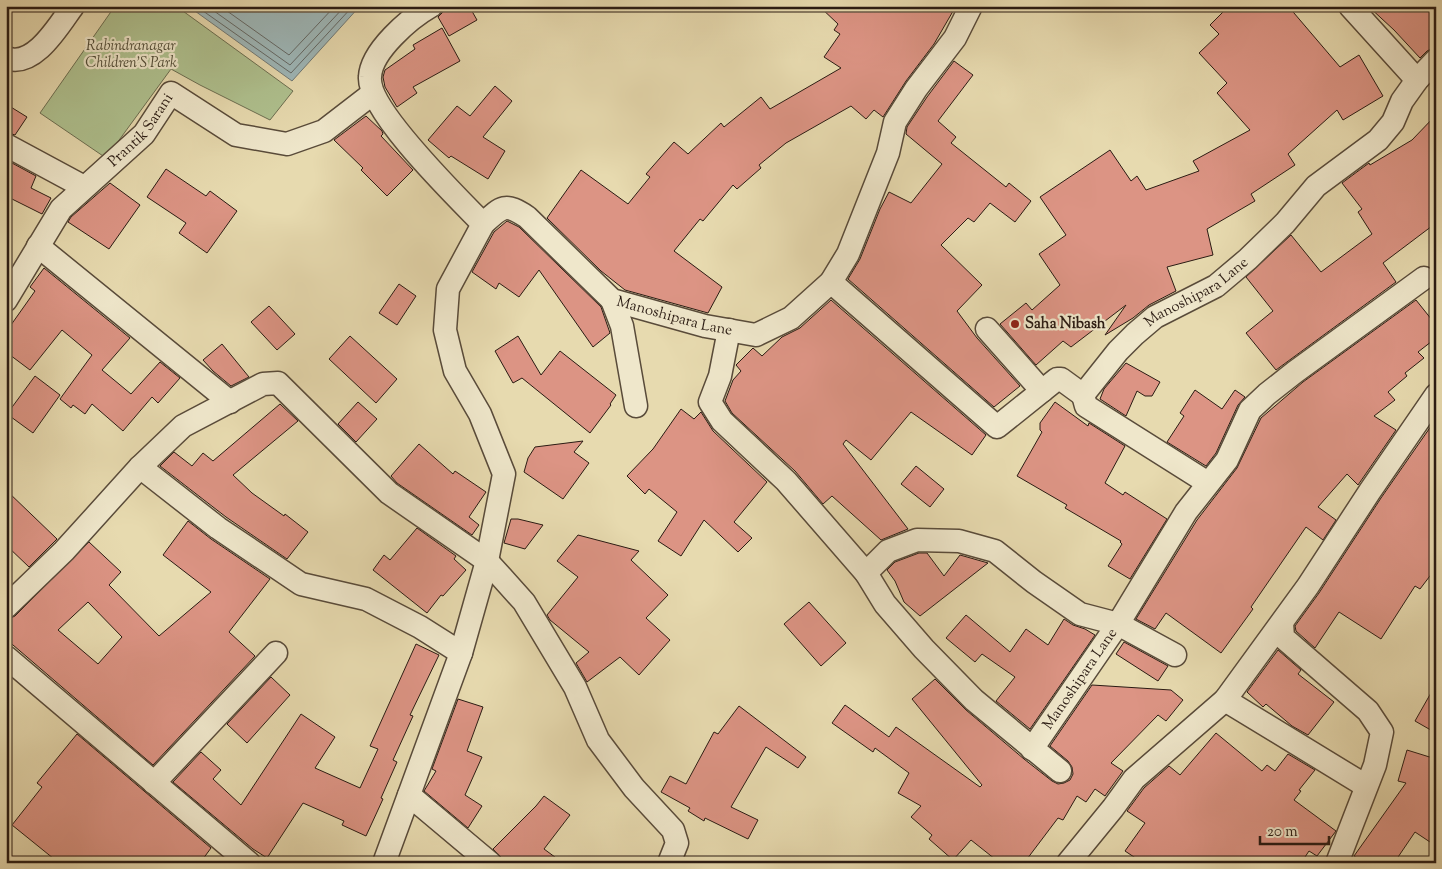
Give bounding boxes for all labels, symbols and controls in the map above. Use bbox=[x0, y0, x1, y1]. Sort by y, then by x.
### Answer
park label: Rabindranagar Children'S Park bbox=[85, 36, 177, 74]
street label: Prantik Sarani bbox=[104, 89, 178, 172]
street label: Manoshipara Lane bbox=[1140, 252, 1253, 332]
street label: Manoshipara Lane bbox=[614, 291, 734, 341]
place label: Saha Nibash bbox=[1025, 314, 1106, 335]
marker: Saha Nibash bbox=[1009, 318, 1021, 330]
street label: Manoshipara Lane bbox=[1038, 624, 1123, 734]
scale bar bbox=[1260, 814, 1328, 846]
text: 20 m bbox=[1267, 822, 1298, 843]

